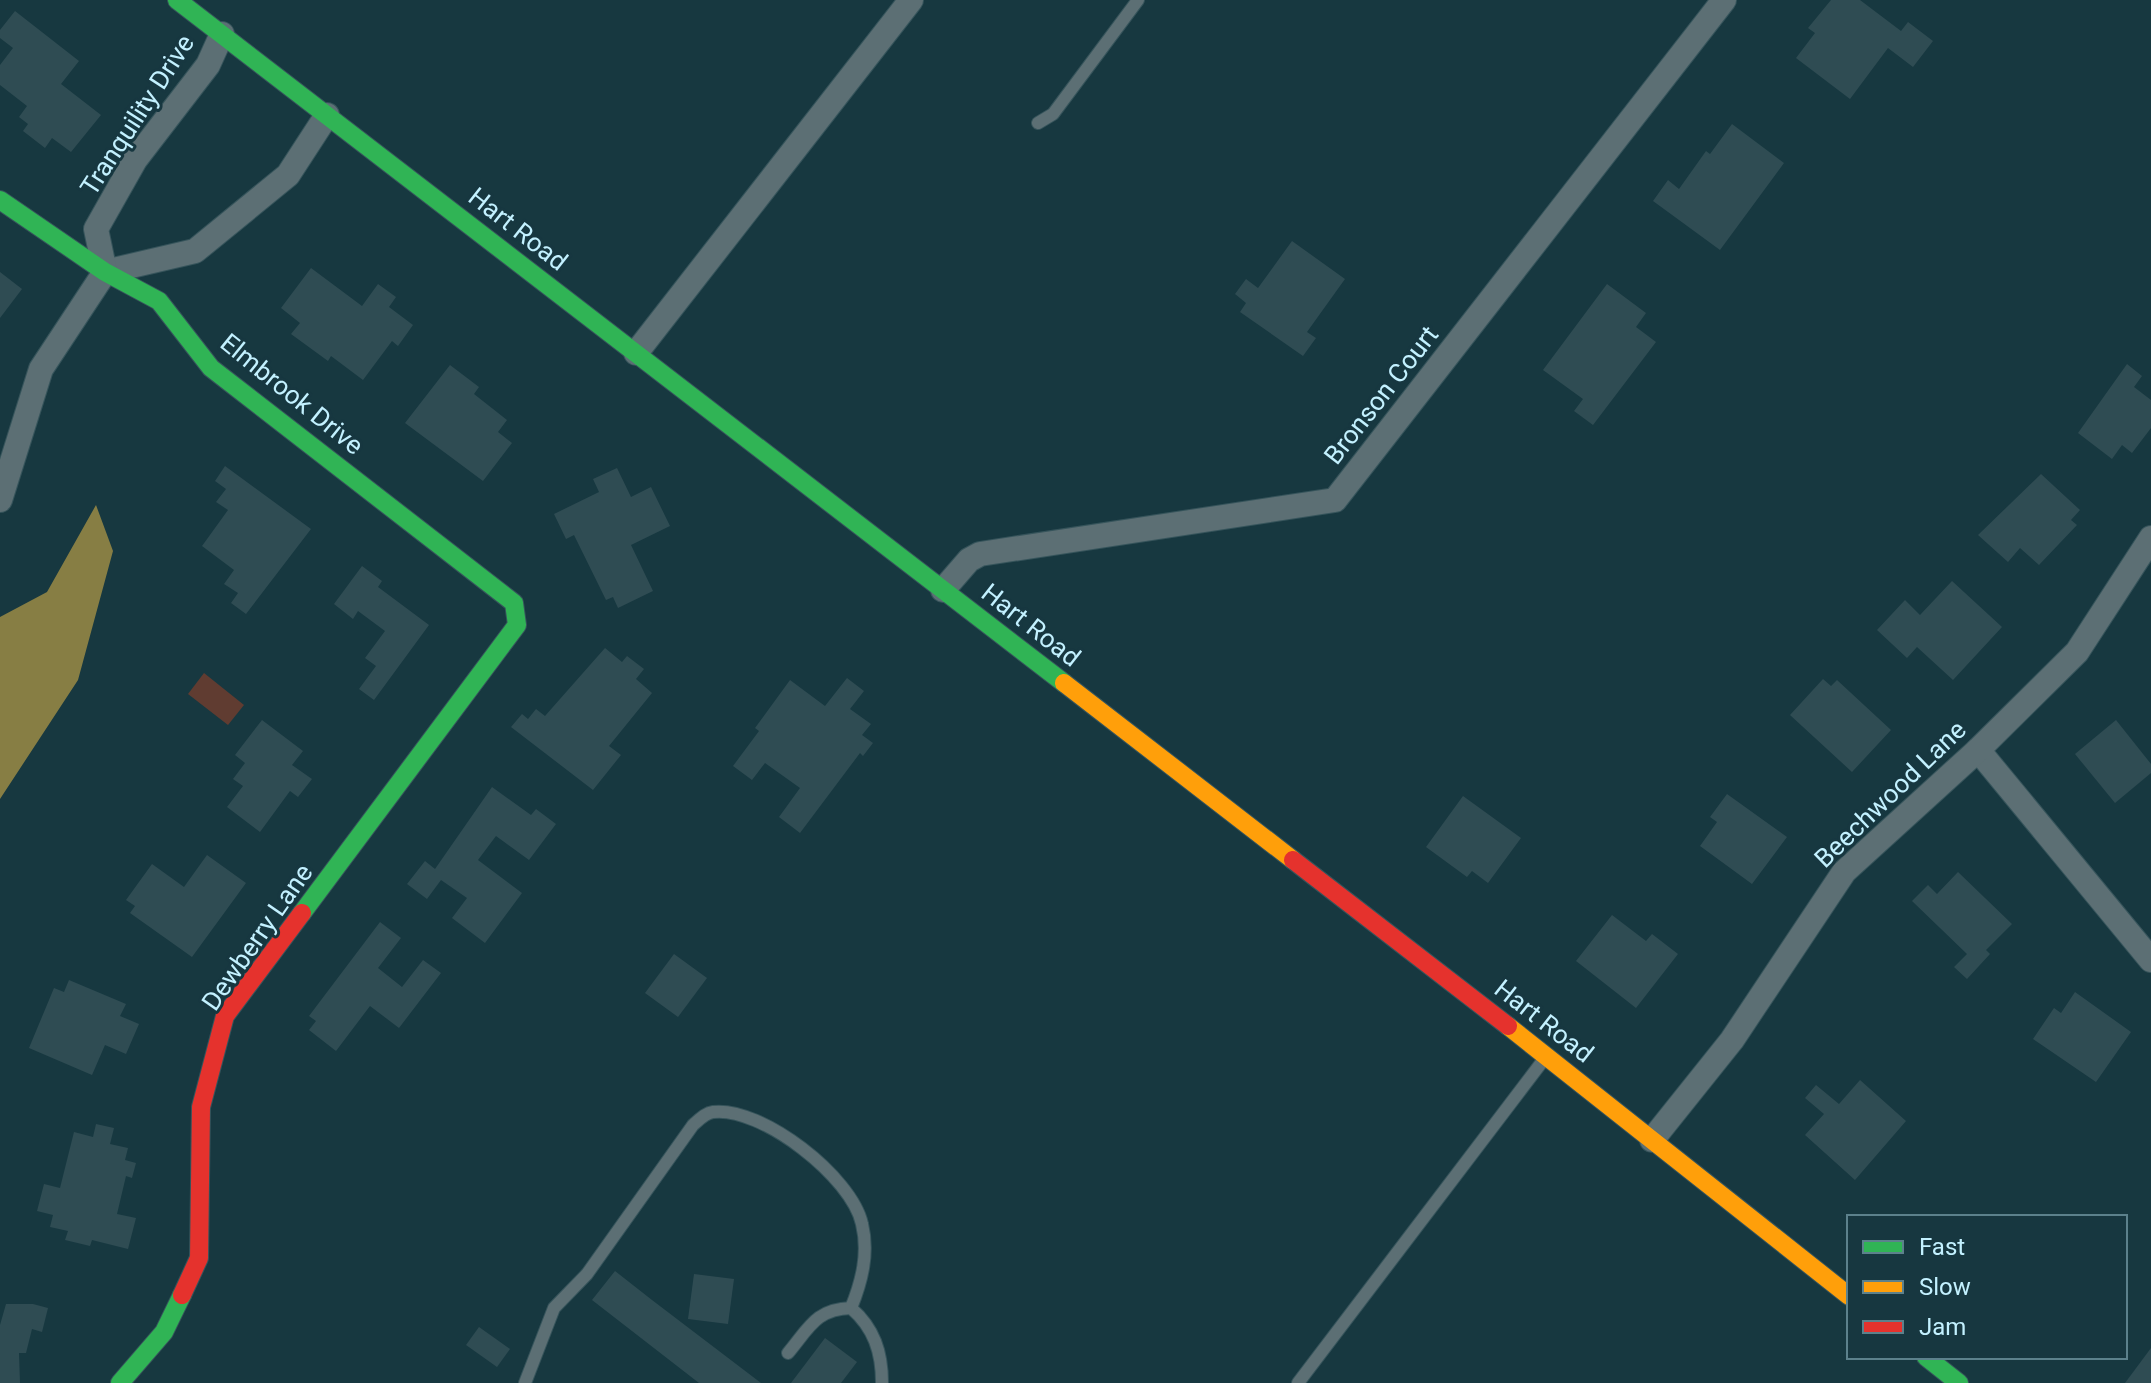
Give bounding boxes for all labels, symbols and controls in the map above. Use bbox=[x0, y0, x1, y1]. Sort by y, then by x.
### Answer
street label: Tranquility Drive bbox=[74, 29, 200, 201]
street label: Hart Road bbox=[463, 181, 573, 277]
street label: Bronson Court bbox=[1318, 320, 1444, 470]
street label: Elmbrook Drive bbox=[215, 327, 369, 461]
street label: Hart Road bbox=[976, 577, 1086, 673]
street label: Beechwood Lane bbox=[1808, 714, 1972, 874]
street label: Dewberry Lane bbox=[195, 858, 319, 1016]
street label: Hart Road bbox=[1489, 973, 1599, 1069]
legend bbox=[1847, 1215, 2127, 1359]
text: Fast bbox=[1919, 1233, 1965, 1261]
text: Slow bbox=[1919, 1273, 1971, 1301]
text: Jam bbox=[1919, 1313, 1966, 1341]

